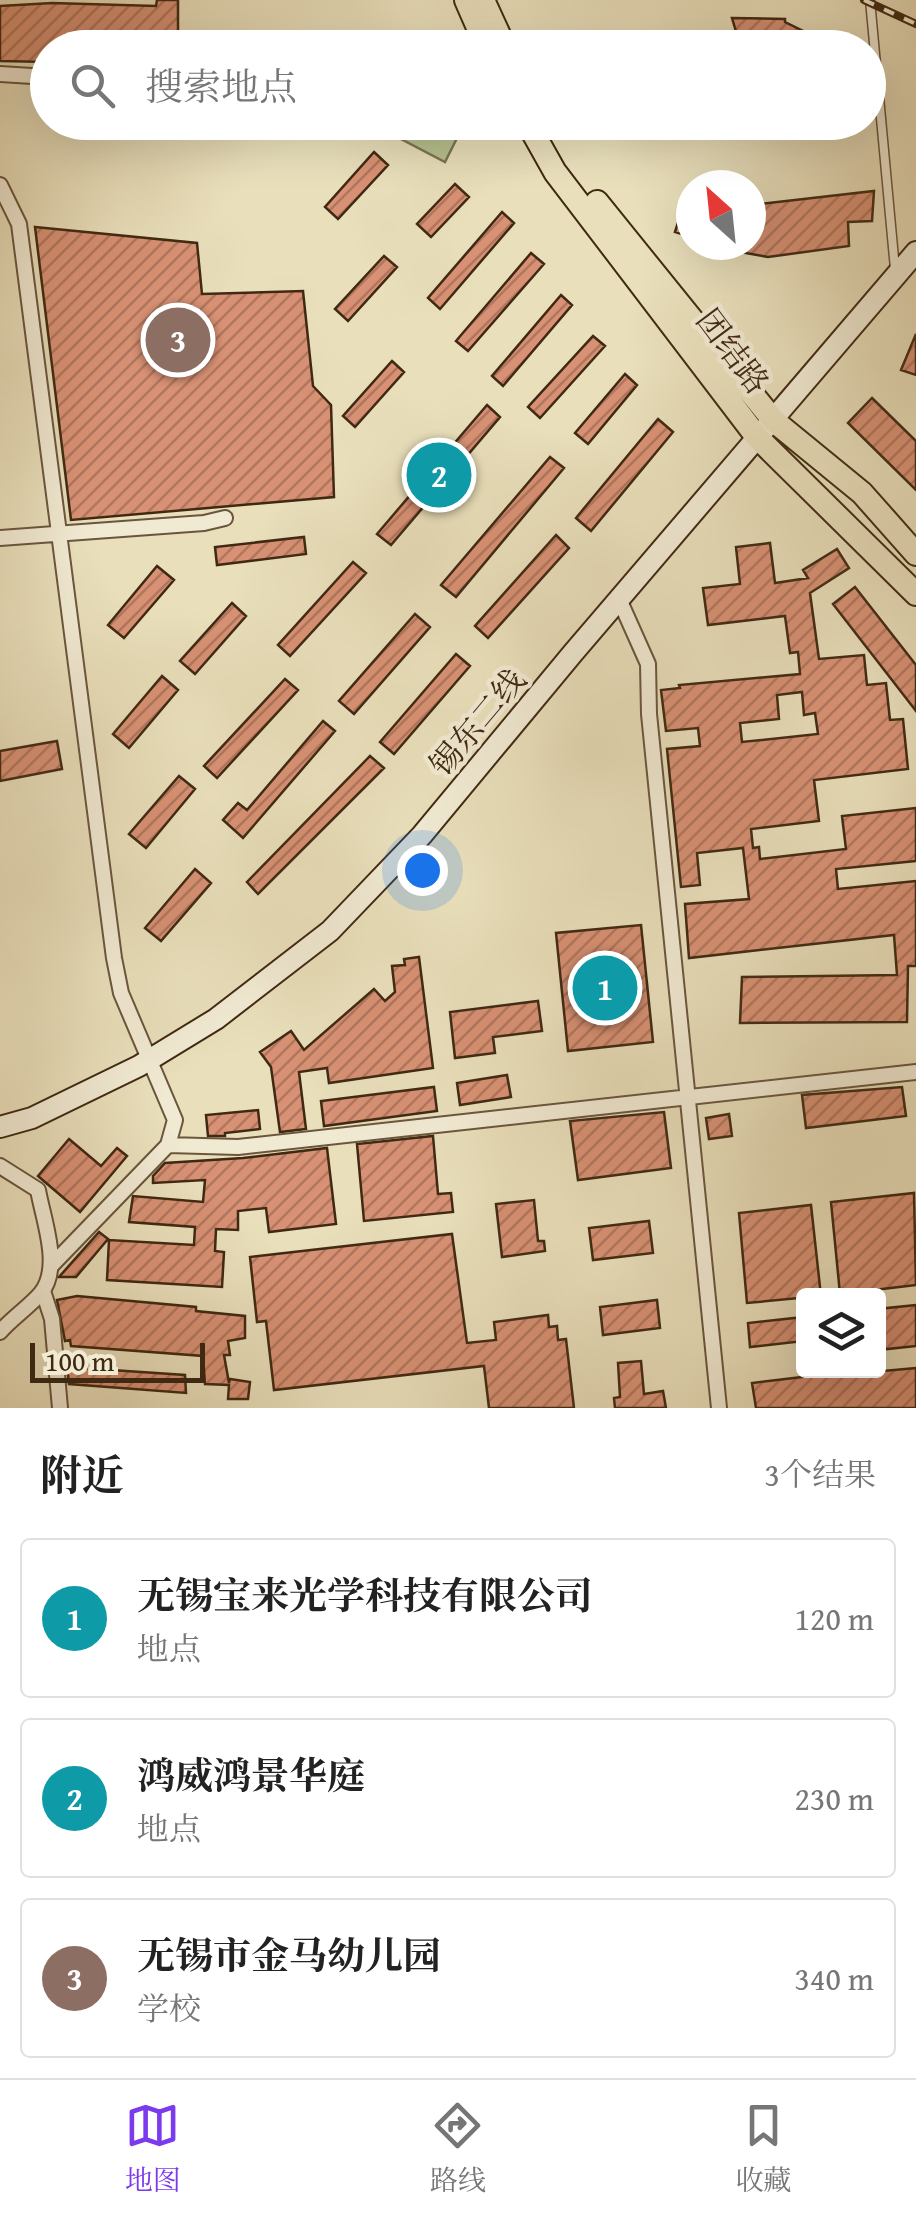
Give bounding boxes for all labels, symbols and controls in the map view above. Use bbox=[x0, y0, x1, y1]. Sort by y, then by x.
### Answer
search box bbox=[30, 30, 886, 140]
icon: search bbox=[65, 58, 120, 113]
text: 搜索地点 bbox=[145, 58, 297, 114]
north arrow bbox=[676, 170, 766, 260]
street label: 团结路 bbox=[685, 299, 781, 403]
pin: 3 bbox=[146, 302, 210, 378]
pin: 2 bbox=[406, 438, 472, 512]
street label: 锡东二线 bbox=[418, 658, 536, 786]
your location bbox=[397, 845, 448, 896]
pin: 1 bbox=[572, 950, 638, 1026]
map controls bbox=[796, 1288, 886, 1378]
button: layers bbox=[796, 1288, 886, 1378]
scale bar bbox=[30, 1338, 205, 1382]
text: 100 m bbox=[45, 1340, 114, 1381]
text: 附近 bbox=[40, 1444, 124, 1505]
text: 3个结果 bbox=[765, 1451, 876, 1498]
text: 无锡宝来光学科技有限公司 bbox=[137, 1567, 593, 1623]
text: 1 bbox=[66, 1595, 83, 1642]
text: 120 m bbox=[795, 1595, 874, 1642]
text: 地点 bbox=[137, 1625, 201, 1672]
text: 鸿威鸿景华庭 bbox=[137, 1747, 365, 1803]
text: 2 bbox=[66, 1775, 83, 1822]
text: 230 m bbox=[795, 1775, 874, 1822]
text: 地点 bbox=[137, 1805, 201, 1852]
text: 无锡市金马幼儿园 bbox=[137, 1927, 441, 1983]
text: 3 bbox=[66, 1955, 83, 2002]
text: 340 m bbox=[795, 1955, 874, 2002]
text: 学校 bbox=[137, 1985, 201, 2032]
tab: 地图 bbox=[125, 2098, 181, 2200]
tab: 路线 bbox=[430, 2098, 486, 2200]
tab: 收藏 bbox=[735, 2098, 791, 2200]

